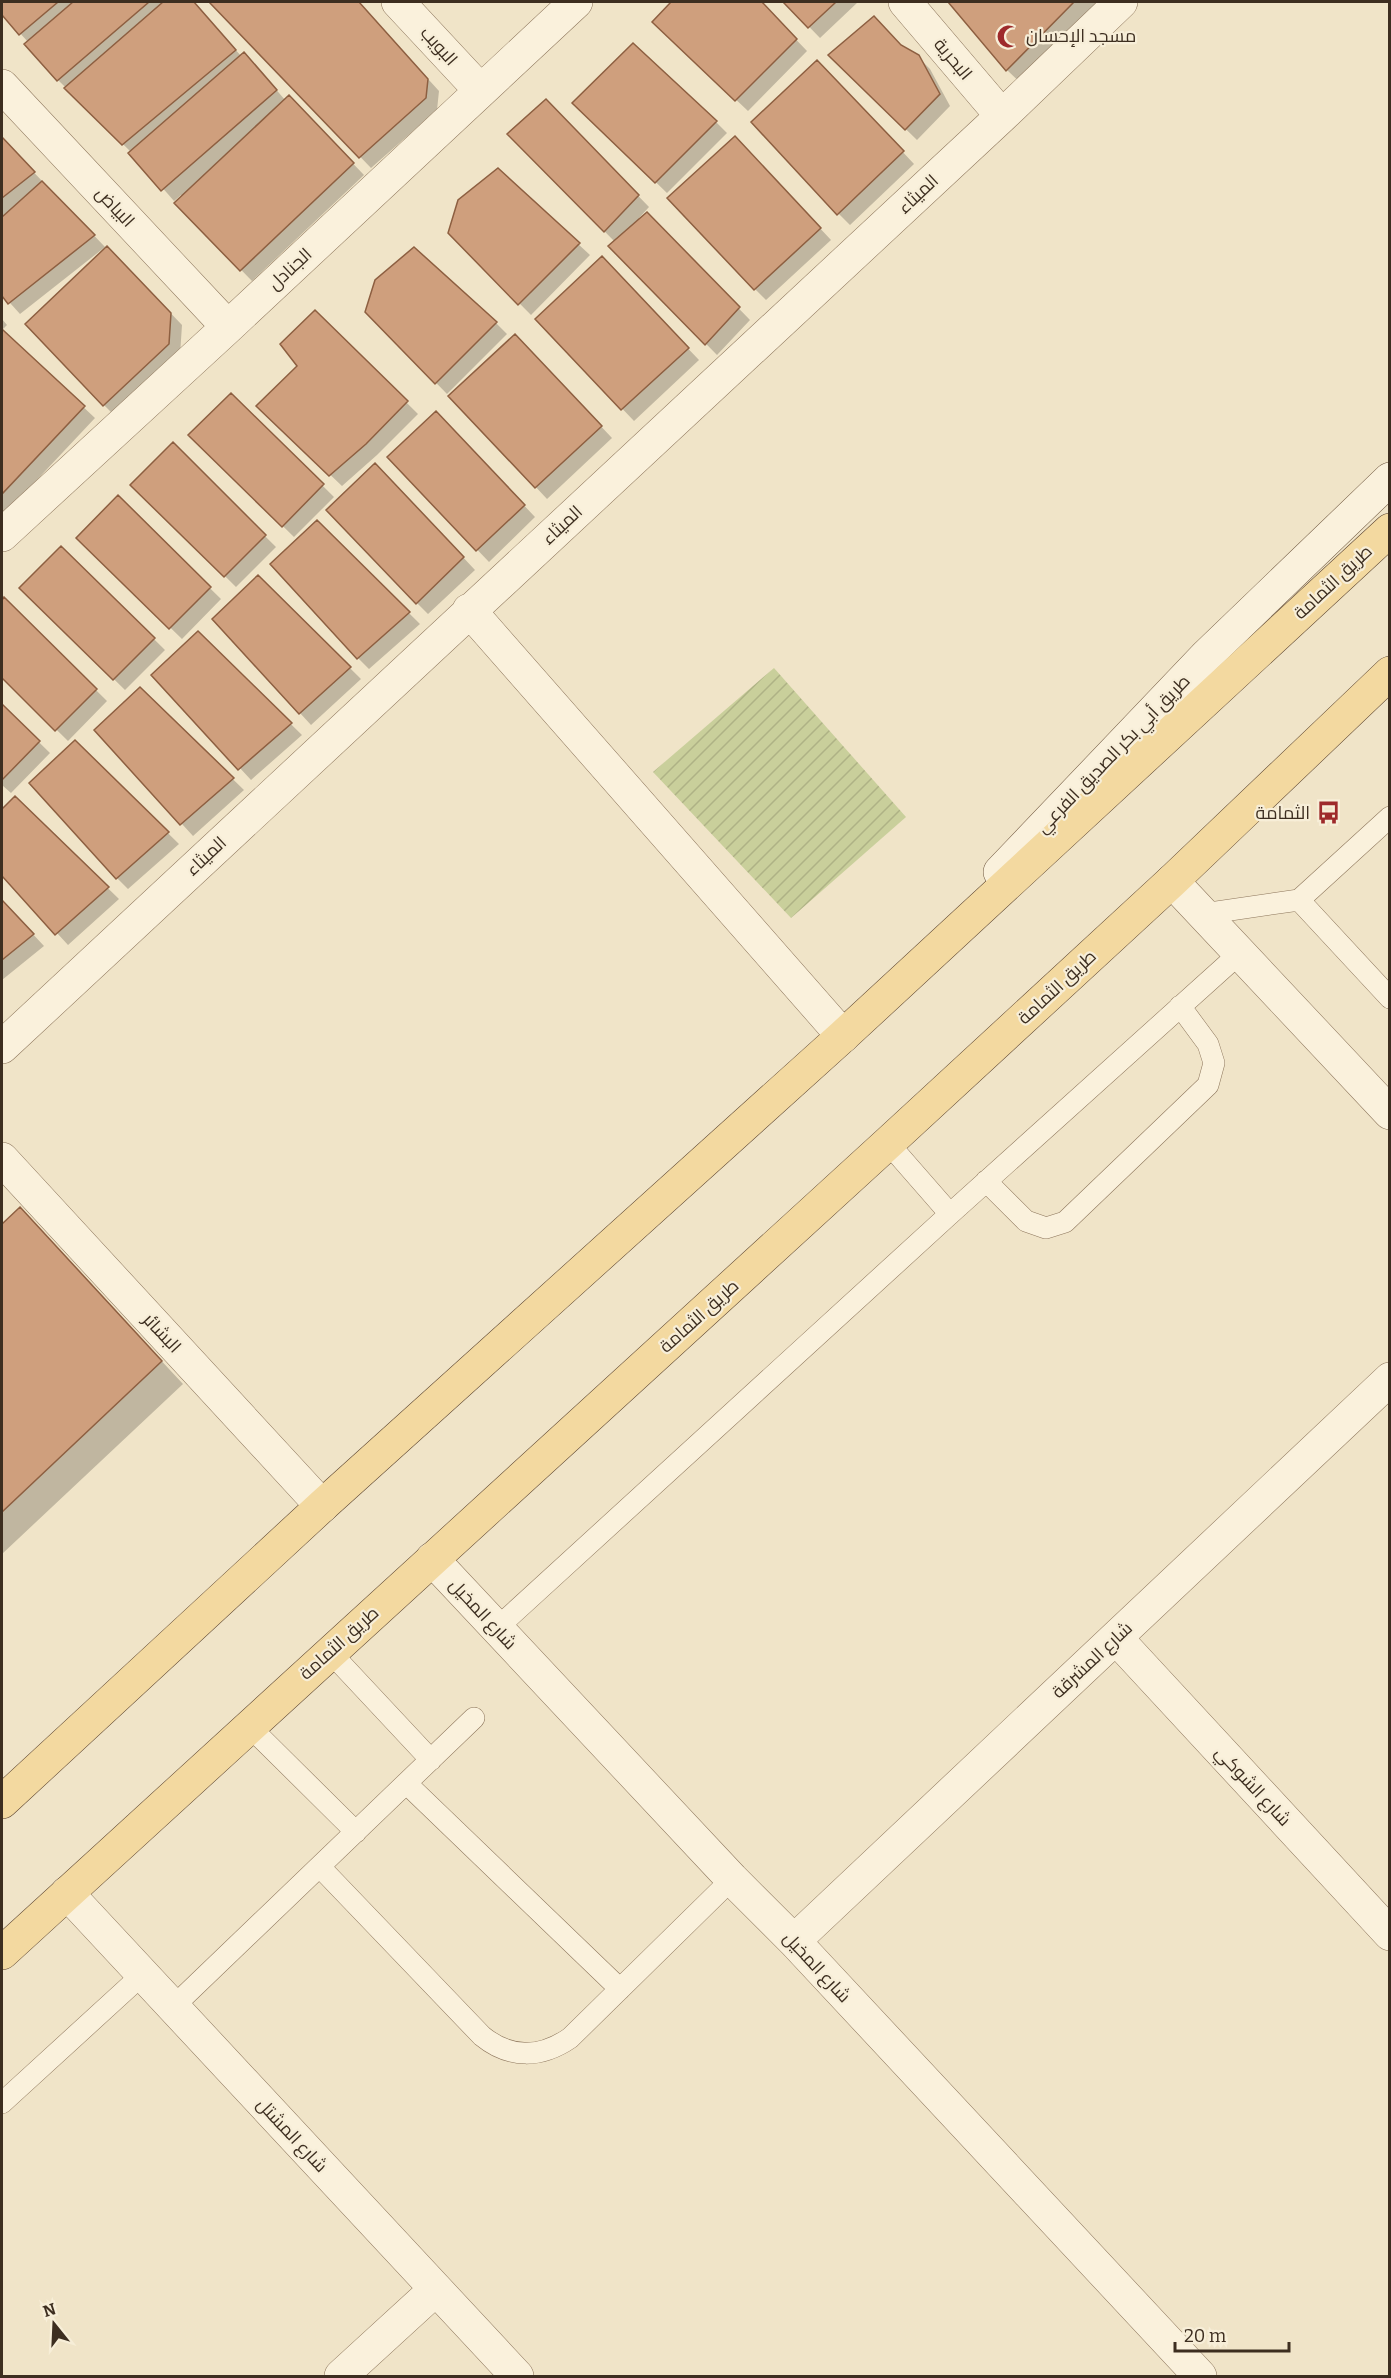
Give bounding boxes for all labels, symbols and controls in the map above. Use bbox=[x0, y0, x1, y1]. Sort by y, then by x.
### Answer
street label: البويب bbox=[416, 22, 462, 70]
mosque icon: مسجد الإحسان bbox=[995, 23, 1021, 49]
place label: مسجد الإحسان bbox=[1026, 25, 1136, 47]
street label: البحرية bbox=[929, 34, 977, 84]
street label: الميثاء bbox=[893, 170, 943, 218]
street label: البياض bbox=[91, 182, 139, 232]
street label: الجنادل bbox=[264, 243, 316, 295]
street label: الميثاء bbox=[537, 501, 587, 549]
street label: طريق الثمامة bbox=[1289, 540, 1377, 625]
street label: طريق أبي بكر الصديق الفرعي bbox=[1031, 670, 1197, 840]
bus stop icon: الثمامة bbox=[1315, 800, 1341, 826]
place label: الثمامة bbox=[1255, 802, 1310, 824]
street label: الميثاء bbox=[181, 832, 231, 880]
street label: طريق الثمامة bbox=[1013, 945, 1101, 1030]
street label: طريق الثمامة bbox=[655, 1275, 744, 1358]
street label: البشائر bbox=[138, 1308, 186, 1357]
street label: شارع المخيل bbox=[444, 1574, 521, 1655]
street label: طريق الثمامة bbox=[295, 1602, 384, 1685]
street label: شارع المشرقة bbox=[1047, 1617, 1138, 1704]
street label: شارع الشوكي bbox=[1208, 1741, 1296, 1833]
street label: شارع المخيل bbox=[778, 1927, 855, 2008]
street label: شارع المشتل bbox=[251, 2093, 332, 2177]
north arrow bbox=[24, 2294, 84, 2354]
text: N bbox=[41, 2299, 58, 2321]
scale bar bbox=[1175, 2315, 1289, 2353]
text: 20 m bbox=[1184, 2325, 1226, 2347]

